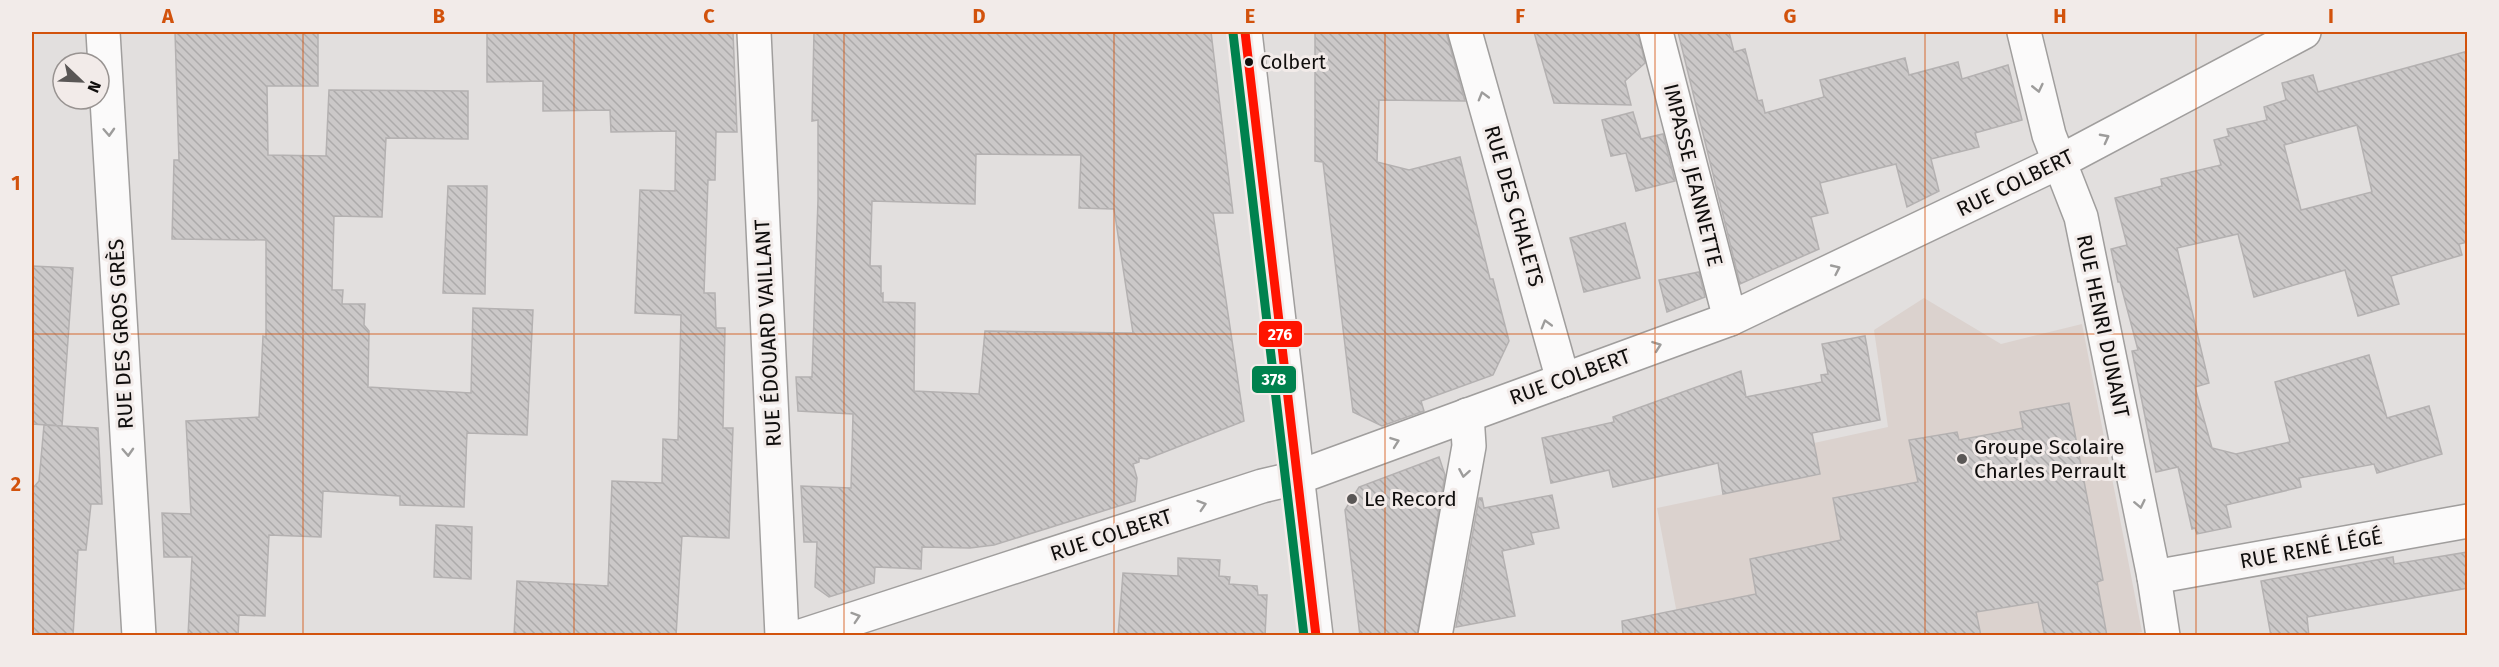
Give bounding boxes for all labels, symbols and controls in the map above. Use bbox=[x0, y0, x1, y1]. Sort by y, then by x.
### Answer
text: A bbox=[161, 4, 175, 28]
text: B bbox=[433, 4, 445, 28]
text: C bbox=[703, 4, 715, 28]
text: D bbox=[972, 4, 986, 28]
text: E bbox=[1245, 4, 1255, 28]
text: F bbox=[1515, 4, 1525, 28]
text: G bbox=[1784, 4, 1796, 28]
text: H bbox=[2053, 4, 2067, 28]
text: I bbox=[2328, 4, 2334, 28]
place label: Colbert bbox=[1260, 50, 1327, 74]
north arrow bbox=[51, 51, 111, 111]
marker: Colbert bbox=[1243, 56, 1255, 68]
text: N bbox=[84, 78, 105, 95]
street label: IMPASSE JEANNETTE bbox=[1658, 81, 1728, 269]
one-way arrow bbox=[2030, 83, 2043, 93]
one-way arrow bbox=[1478, 91, 1490, 101]
street label: RUE DES CHALETS bbox=[1479, 122, 1549, 290]
one-way arrow bbox=[102, 127, 115, 136]
one-way arrow bbox=[2099, 133, 2110, 145]
street label: RUE COLBERT bbox=[1952, 143, 2078, 222]
text: 1 bbox=[11, 171, 21, 195]
street label: RUE ÉDOUARD VAILLANT bbox=[749, 218, 787, 447]
street label: RUE HENRI DUNANT bbox=[2071, 232, 2135, 420]
street label: RUE DES GROS GRÈS bbox=[103, 238, 139, 430]
one-way arrow bbox=[1829, 264, 1840, 276]
one-way arrow bbox=[1541, 319, 1554, 329]
line badge: 276 bbox=[1258, 320, 1303, 348]
text: 276 bbox=[1268, 325, 1292, 344]
one-way arrow bbox=[1651, 340, 1661, 353]
street label: RUE COLBERT bbox=[1506, 343, 1634, 411]
line badge: 378 bbox=[1251, 365, 1297, 394]
text: 378 bbox=[1261, 370, 1286, 389]
place label: Groupe Scolaire Charles Perrault bbox=[1974, 434, 2127, 484]
one-way arrow bbox=[1389, 437, 1400, 450]
one-way arrow bbox=[122, 448, 135, 457]
marker: Groupe Scolaire Charles Perrault bbox=[1955, 452, 1969, 466]
one-way arrow bbox=[1458, 468, 1471, 478]
text: 2 bbox=[11, 472, 21, 496]
place label: Le Record bbox=[1364, 486, 1457, 512]
marker: Le Record bbox=[1345, 492, 1359, 506]
one-way arrow bbox=[2133, 499, 2146, 509]
one-way arrow bbox=[1196, 500, 1207, 513]
street label: RUE COLBERT bbox=[1047, 503, 1175, 567]
street label: RUE RENÉ LÉGÉ bbox=[2238, 524, 2384, 574]
one-way arrow bbox=[850, 612, 861, 624]

